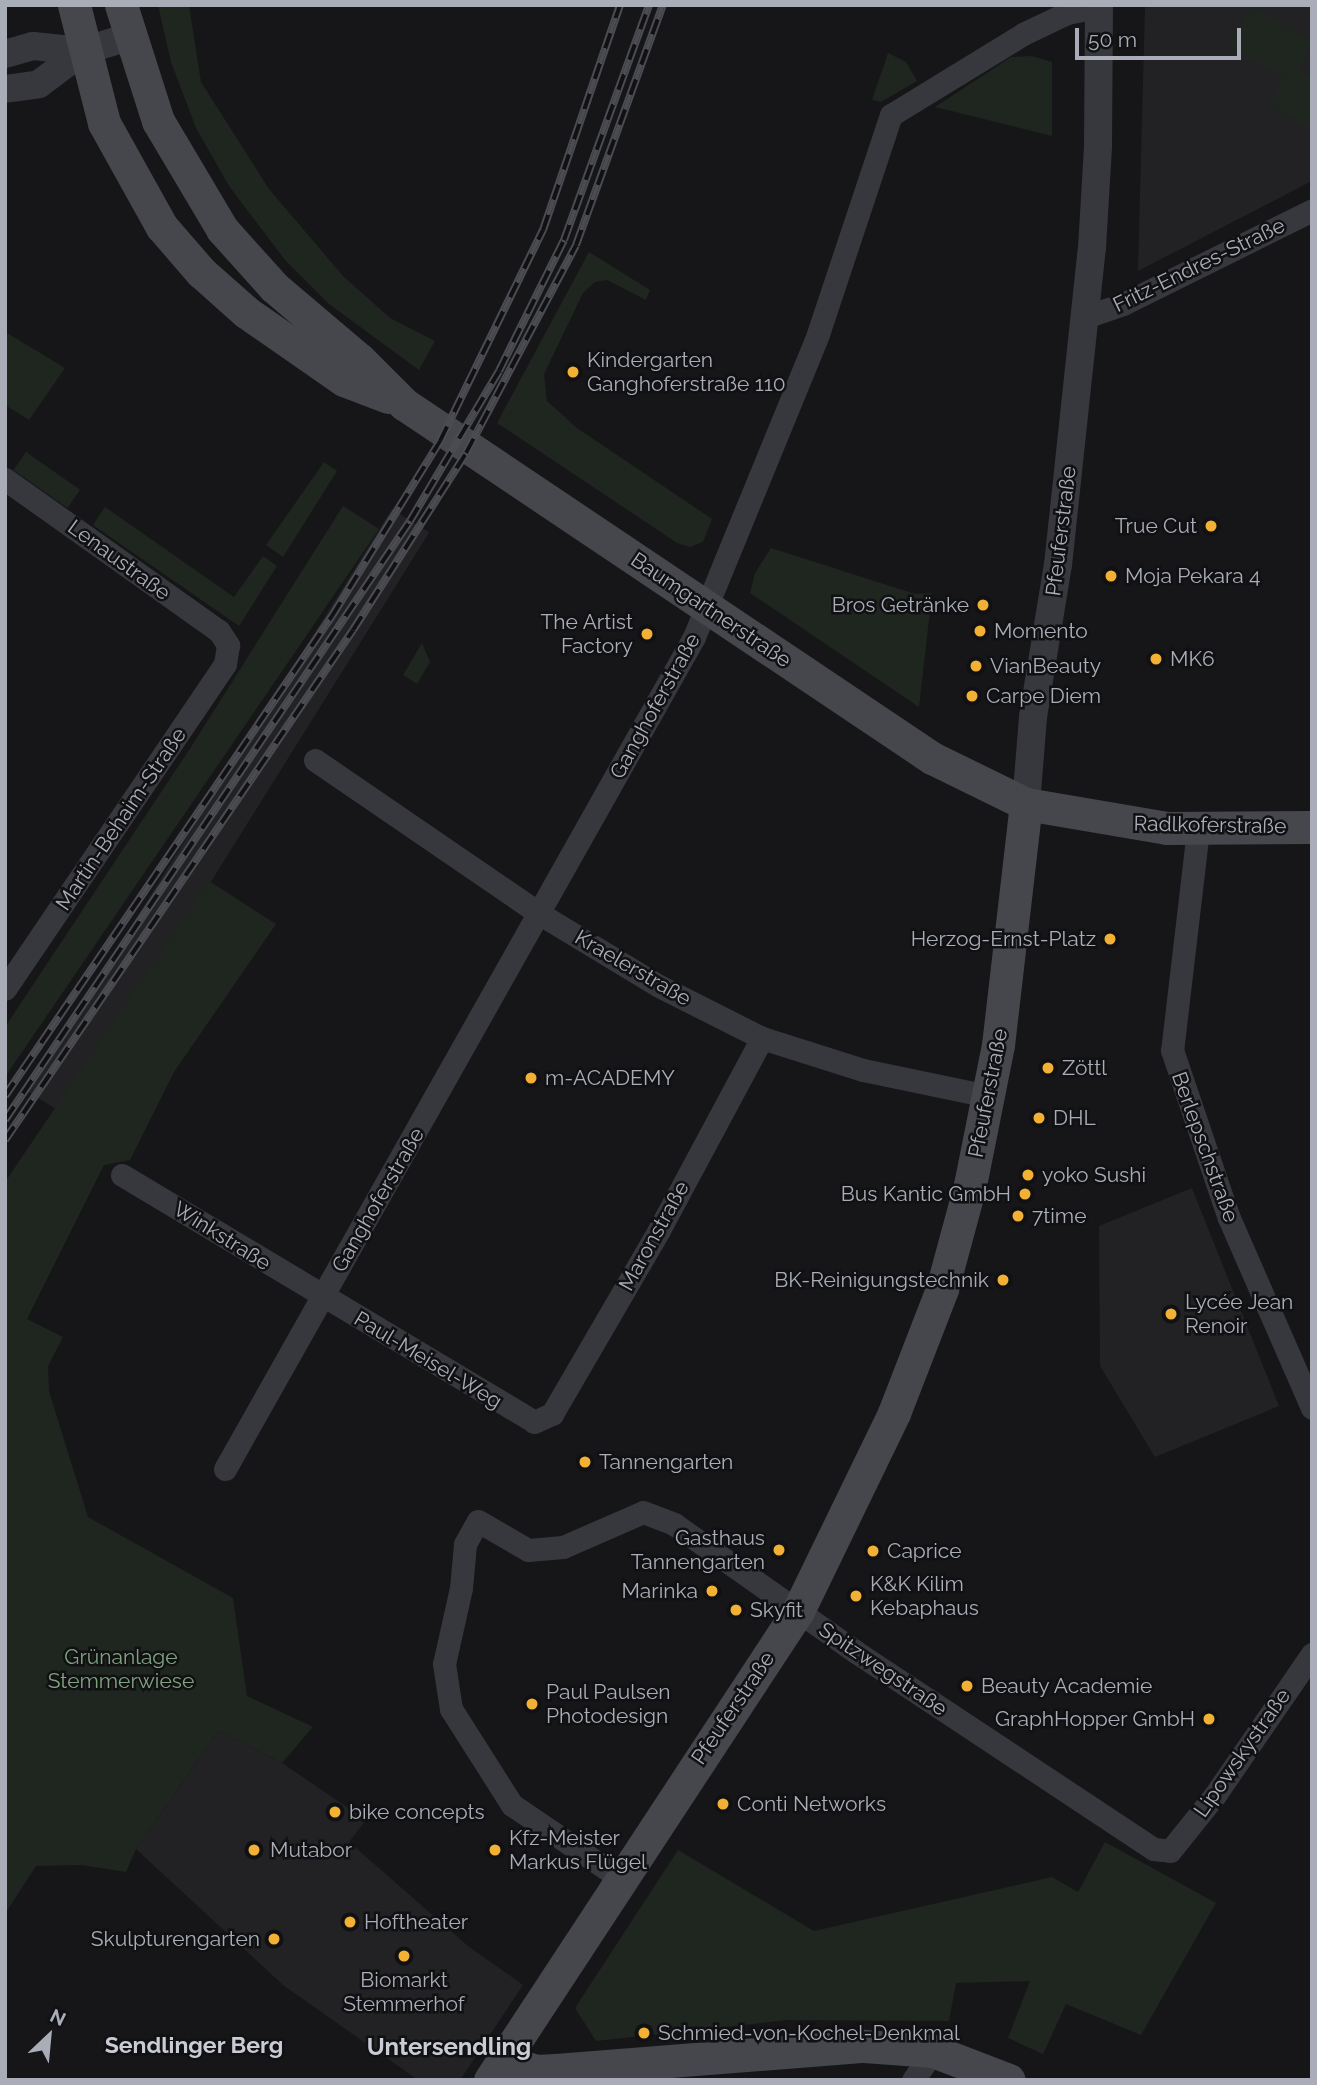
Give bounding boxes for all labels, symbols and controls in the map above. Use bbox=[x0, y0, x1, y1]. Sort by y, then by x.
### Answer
scale bar bbox=[1079, 14, 1245, 58]
text: 50 m bbox=[1088, 27, 1137, 52]
street label: Fritz-Endres-Straße bbox=[1109, 212, 1289, 318]
place label: Kindergarten Ganghoferstraße 110 bbox=[587, 347, 786, 397]
marker: Kindergarten Ganghoferstraße 110 bbox=[565, 364, 581, 380]
street label: Pfeuferstraße bbox=[1041, 465, 1081, 597]
place label: True Cut bbox=[1115, 513, 1197, 539]
street label: Lenaustraße bbox=[63, 514, 175, 606]
marker: True Cut bbox=[1203, 518, 1219, 534]
street label: Baumgartnerstraße bbox=[626, 547, 796, 673]
place label: Moja Pekara 4 bbox=[1125, 563, 1261, 589]
marker: Moja Pekara 4 bbox=[1103, 568, 1119, 584]
place label: Bros Getränke bbox=[832, 592, 969, 618]
marker: Bros Getränke bbox=[975, 597, 991, 613]
place label: The Artist Factory bbox=[540, 609, 633, 659]
place label: Momento bbox=[994, 618, 1088, 644]
marker: Momento bbox=[972, 623, 988, 639]
marker: The Artist Factory bbox=[639, 626, 655, 642]
street label: Ganghoferstraße bbox=[605, 629, 705, 783]
place label: MK6 bbox=[1170, 646, 1215, 672]
marker: MK6 bbox=[1148, 651, 1164, 667]
place label: VianBeauty bbox=[990, 653, 1101, 679]
marker: VianBeauty bbox=[968, 658, 984, 674]
place label: Carpe Diem bbox=[986, 683, 1101, 709]
marker: Carpe Diem bbox=[964, 688, 980, 704]
street label: Martin-Behaim-Straße bbox=[50, 723, 192, 915]
street label: Radlkoferstraße bbox=[1133, 811, 1287, 839]
street label: Kraelerstraße bbox=[570, 925, 696, 1011]
place label: Herzog-Ernst-Platz bbox=[911, 926, 1096, 952]
marker: Herzog-Ernst-Platz bbox=[1102, 931, 1118, 947]
street label: Pfeuferstraße bbox=[963, 1026, 1013, 1160]
place label: Zöttl bbox=[1062, 1055, 1107, 1081]
marker: Zöttl bbox=[1040, 1060, 1056, 1076]
place label: m-ACADEMY bbox=[545, 1065, 675, 1091]
street label: Berlepschstraße bbox=[1166, 1068, 1244, 1226]
marker: m-ACADEMY bbox=[523, 1070, 539, 1086]
place label: DHL bbox=[1053, 1105, 1096, 1131]
marker: DHL bbox=[1031, 1110, 1047, 1126]
street label: Ganghoferstraße bbox=[326, 1123, 430, 1277]
place label: yoko Sushi bbox=[1042, 1162, 1146, 1188]
marker: yoko Sushi bbox=[1020, 1167, 1036, 1183]
street label: Maronstraße bbox=[614, 1177, 694, 1295]
place label: Bus Kantic GmbH bbox=[841, 1181, 1011, 1207]
marker: Bus Kantic GmbH bbox=[1017, 1186, 1033, 1202]
street label: Winkstraße bbox=[169, 1196, 275, 1276]
place label: 7time bbox=[1032, 1203, 1086, 1229]
marker: 7time bbox=[1010, 1208, 1026, 1224]
place label: BK-Reinigungstechnik bbox=[774, 1267, 989, 1293]
marker: BK-Reinigungstechnik bbox=[995, 1272, 1011, 1288]
place label: Lycée Jean Renoir bbox=[1185, 1289, 1294, 1339]
street label: Paul-Meisel-Weg bbox=[350, 1306, 506, 1414]
marker: Lycée Jean Renoir bbox=[1163, 1306, 1179, 1322]
place label: Tannengarten bbox=[599, 1449, 733, 1475]
marker: Tannengarten bbox=[577, 1454, 593, 1470]
place label: Gasthaus Tannengarten bbox=[631, 1525, 765, 1575]
place label: Caprice bbox=[887, 1538, 962, 1564]
marker: Gasthaus Tannengarten bbox=[771, 1542, 787, 1558]
marker: Caprice bbox=[865, 1543, 881, 1559]
place label: K&K Kilim Kebaphaus bbox=[870, 1571, 979, 1621]
place label: Marinka bbox=[622, 1578, 698, 1604]
marker: Marinka bbox=[704, 1583, 720, 1599]
marker: K&K Kilim Kebaphaus bbox=[848, 1588, 864, 1604]
place label: Skyfit bbox=[750, 1597, 803, 1623]
marker: Skyfit bbox=[728, 1602, 744, 1618]
street label: Spitzwegstraße bbox=[814, 1617, 952, 1721]
park label: Grünanlage Stemmerwiese bbox=[48, 1644, 194, 1694]
street label: Pfeuferstraße bbox=[686, 1647, 780, 1769]
place label: Beauty Academie bbox=[981, 1673, 1153, 1699]
marker: Beauty Academie bbox=[959, 1678, 975, 1694]
place label: Paul Paulsen Photodesign bbox=[546, 1679, 671, 1729]
street label: Lipowskystraße bbox=[1188, 1684, 1296, 1822]
marker: Paul Paulsen Photodesign bbox=[524, 1696, 540, 1712]
place label: GraphHopper GmbH bbox=[995, 1706, 1195, 1732]
marker: GraphHopper GmbH bbox=[1201, 1711, 1217, 1727]
place label: Conti Networks bbox=[737, 1791, 886, 1817]
marker: Conti Networks bbox=[715, 1796, 731, 1812]
place label: bike concepts bbox=[349, 1799, 485, 1825]
marker: bike concepts bbox=[327, 1804, 343, 1820]
place label: Kfz-Meister Markus Flügel bbox=[509, 1825, 647, 1875]
place label: Mutabor bbox=[270, 1837, 352, 1863]
marker: Mutabor bbox=[244, 1840, 264, 1860]
marker: Kfz-Meister Markus Flügel bbox=[487, 1842, 503, 1858]
place label: Hoftheater bbox=[364, 1909, 468, 1935]
marker: Hoftheater bbox=[342, 1914, 358, 1930]
place label: Skulpturengarten bbox=[91, 1926, 260, 1952]
marker: Skulpturengarten bbox=[266, 1931, 282, 1947]
marker: Biomarkt Stemmerhof bbox=[396, 1948, 412, 1964]
place label: Biomarkt Stemmerhof bbox=[343, 1967, 465, 2017]
north arrow bbox=[14, 2001, 84, 2071]
text: N bbox=[47, 2004, 70, 2030]
place label: Schmied-von-Kochel-Denkmal bbox=[658, 2020, 960, 2046]
marker: Schmied-von-Kochel-Denkmal bbox=[636, 2025, 652, 2041]
district label: Sendlinger Berg bbox=[104, 2031, 284, 2059]
district label: Untersendling bbox=[367, 2033, 531, 2061]

